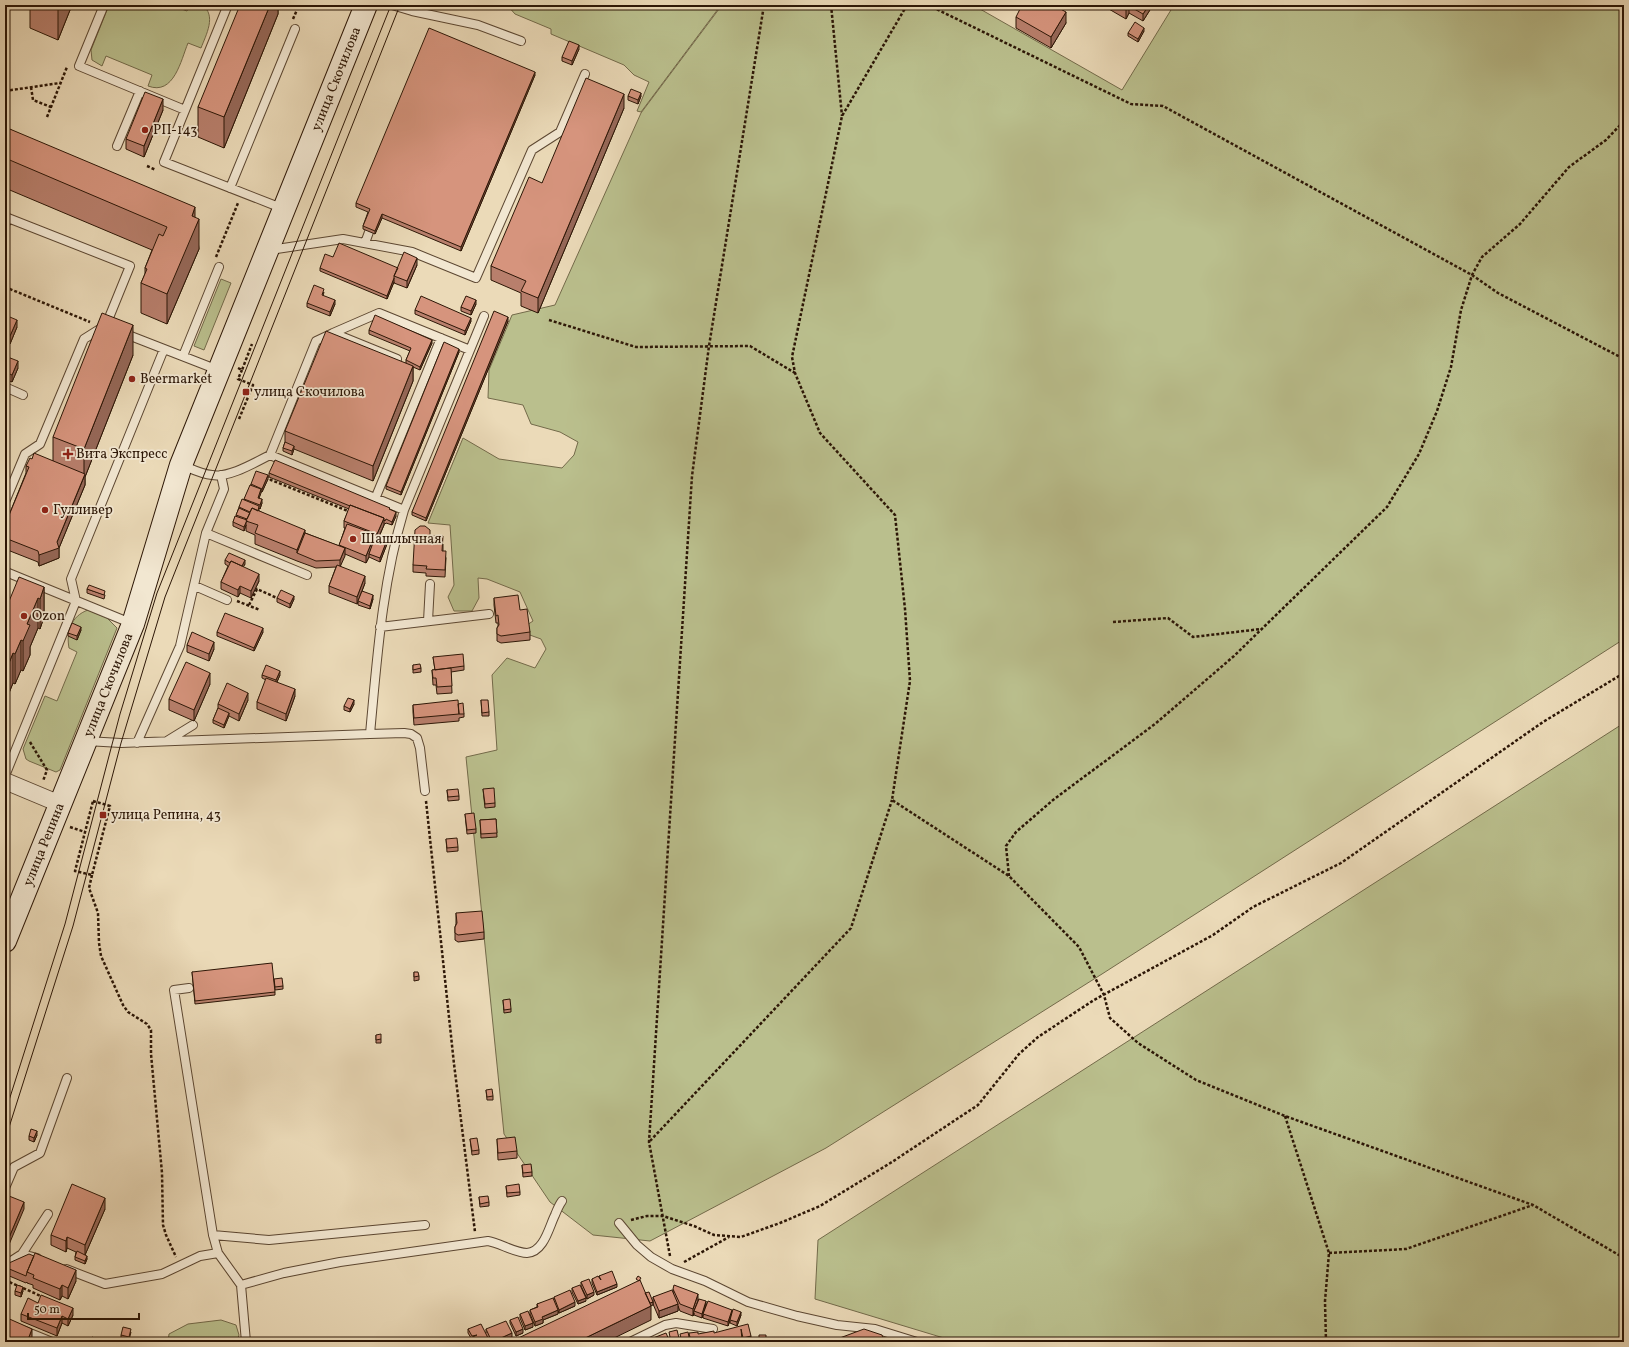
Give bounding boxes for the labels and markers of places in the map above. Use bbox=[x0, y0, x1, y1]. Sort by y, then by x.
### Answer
place label: РП-143 bbox=[153, 121, 197, 140]
marker: РП-143 bbox=[140, 125, 150, 135]
place label: Beermarket bbox=[140, 370, 212, 389]
marker: Beermarket bbox=[127, 374, 137, 384]
place label: улица Скочилова bbox=[254, 383, 365, 402]
marker: улица Скочилова bbox=[241, 387, 251, 397]
place label: Вита Экспресс bbox=[76, 445, 167, 464]
marker: Вита Экспресс bbox=[63, 449, 73, 459]
place label: Гулливер bbox=[53, 501, 113, 520]
marker: Гулливер bbox=[40, 505, 50, 515]
place label: Шашлычная bbox=[361, 530, 442, 549]
marker: Шашлычная bbox=[348, 534, 358, 544]
place label: Ozon bbox=[32, 607, 65, 626]
marker: Ozon bbox=[19, 611, 29, 621]
place label: улица Репина, 43 bbox=[111, 806, 221, 825]
marker: улица Репина, 43 bbox=[98, 810, 108, 820]

